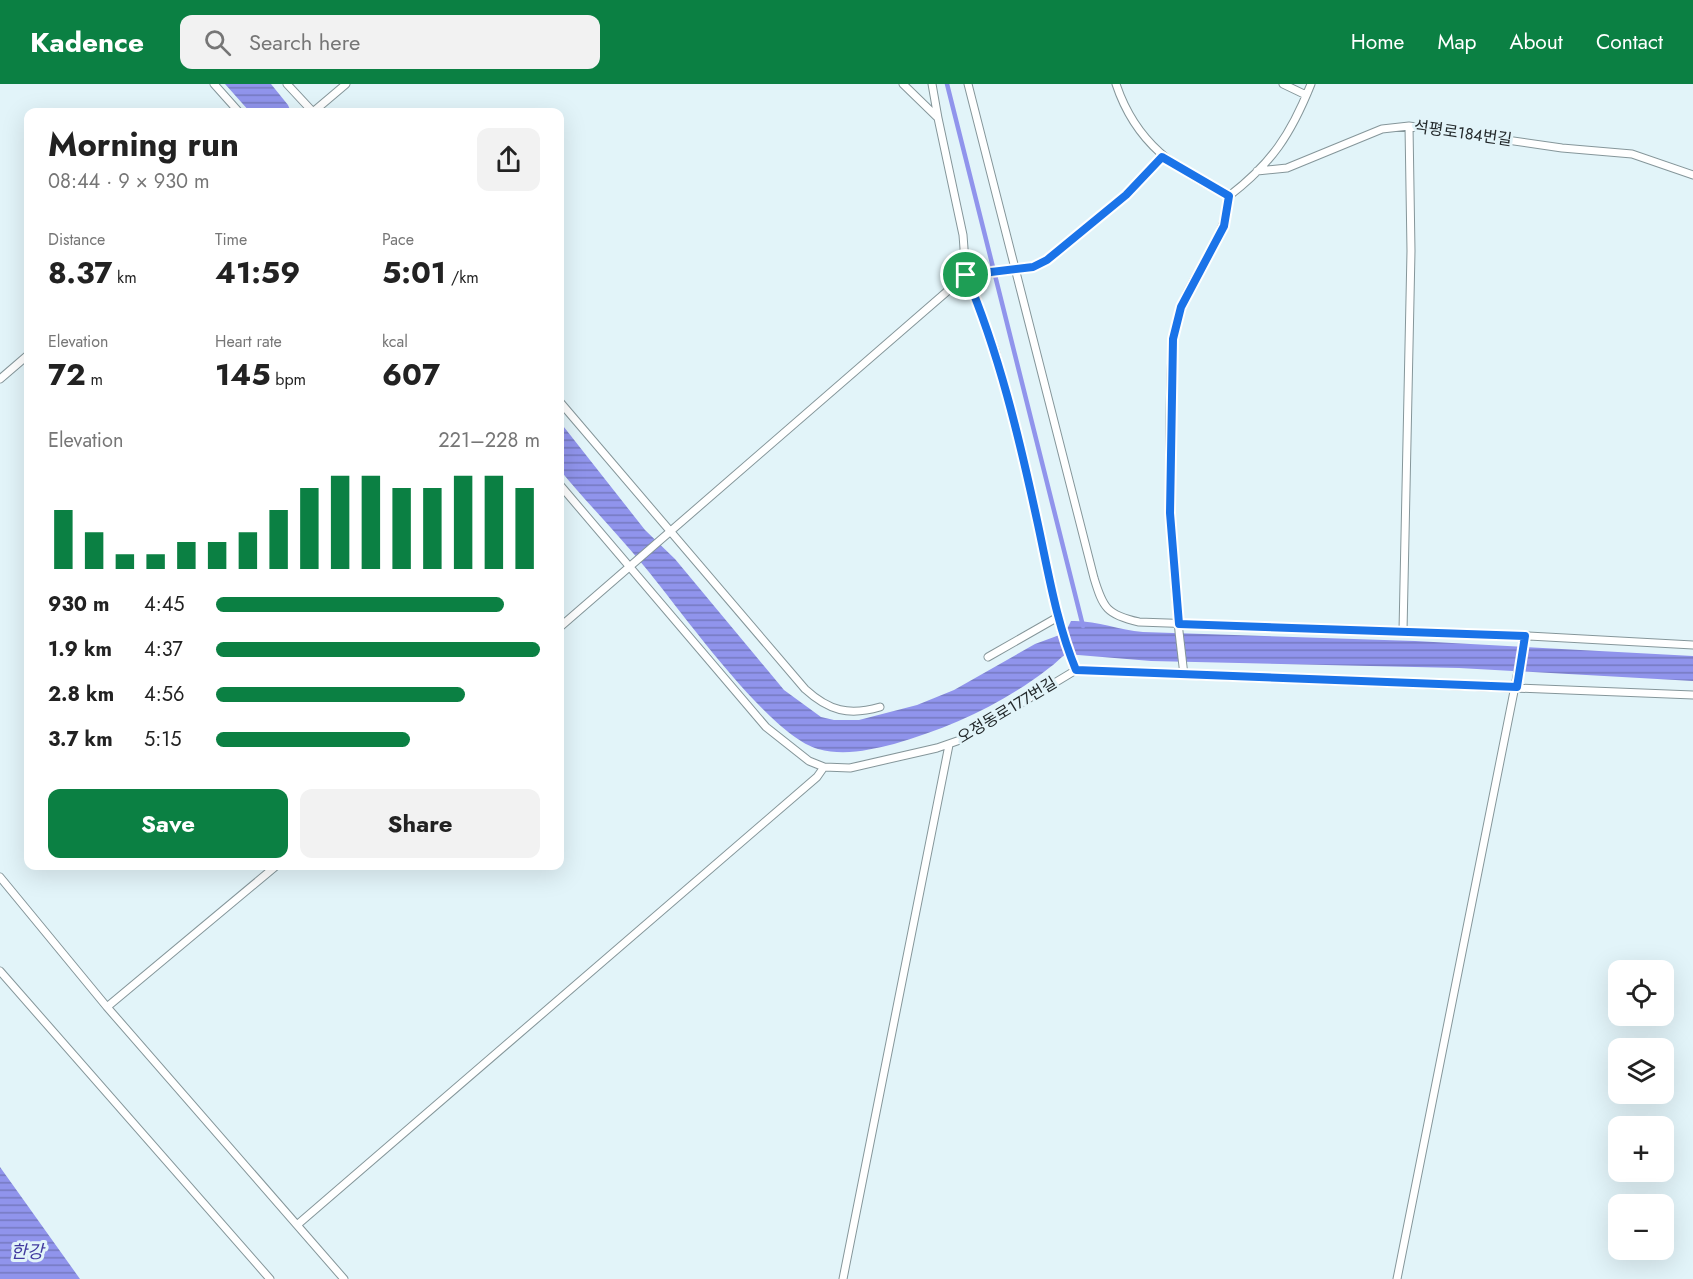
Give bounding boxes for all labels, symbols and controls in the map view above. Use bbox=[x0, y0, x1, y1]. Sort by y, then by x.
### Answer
search box bbox=[180, 15, 600, 69]
text: Kadence bbox=[30, 22, 144, 63]
icon: search bbox=[201, 26, 234, 59]
text: Search here bbox=[249, 26, 360, 58]
text: Home bbox=[1351, 27, 1404, 57]
text: Map bbox=[1437, 27, 1477, 57]
text: About bbox=[1510, 27, 1563, 57]
text: Contact bbox=[1596, 27, 1663, 57]
street label: 석평로184번길 bbox=[1412, 115, 1514, 151]
text: Morning run bbox=[48, 121, 239, 168]
button: share bbox=[477, 128, 540, 191]
text: 08:44 · 9 × 930 m bbox=[48, 167, 210, 196]
text: Distance bbox=[48, 228, 105, 251]
text: Time bbox=[215, 228, 247, 251]
text: Pace bbox=[382, 228, 414, 251]
pin bbox=[940, 249, 991, 300]
text: 8.37 bbox=[48, 251, 112, 294]
text: 41:59 bbox=[215, 251, 300, 294]
text: 5:01 bbox=[382, 251, 446, 294]
icon: arrive bbox=[949, 258, 982, 291]
text: km bbox=[112, 266, 137, 289]
text: /km bbox=[446, 266, 479, 289]
text: Elevation bbox=[48, 330, 108, 353]
text: Heart rate bbox=[215, 330, 282, 353]
text: kcal bbox=[382, 330, 408, 353]
text: 72 bbox=[48, 353, 86, 396]
text: 145 bbox=[215, 353, 271, 396]
text: 607 bbox=[382, 353, 440, 396]
text: m bbox=[86, 368, 103, 391]
text: bpm bbox=[271, 368, 306, 391]
text: Elevation bbox=[48, 426, 123, 455]
text: 221–228 m bbox=[438, 426, 540, 455]
text: 930 m bbox=[48, 590, 109, 619]
text: 4:45 bbox=[144, 590, 185, 619]
text: 1.9 km bbox=[48, 635, 112, 664]
text: 4:37 bbox=[144, 635, 183, 664]
street label: 오정동로177번길 bbox=[953, 671, 1061, 749]
text: 2.8 km bbox=[48, 680, 114, 709]
text: 4:56 bbox=[144, 680, 184, 709]
text: 3.7 km bbox=[48, 725, 113, 754]
text: 5:15 bbox=[144, 725, 182, 754]
button: Save bbox=[48, 789, 288, 858]
button: Share bbox=[300, 789, 540, 858]
map controls bbox=[1608, 960, 1674, 1260]
button: locate bbox=[1608, 960, 1674, 1026]
button: layers bbox=[1608, 1038, 1674, 1104]
button: + bbox=[1608, 1116, 1674, 1182]
button: − bbox=[1608, 1194, 1674, 1260]
water label: 한강 bbox=[10, 1239, 46, 1265]

